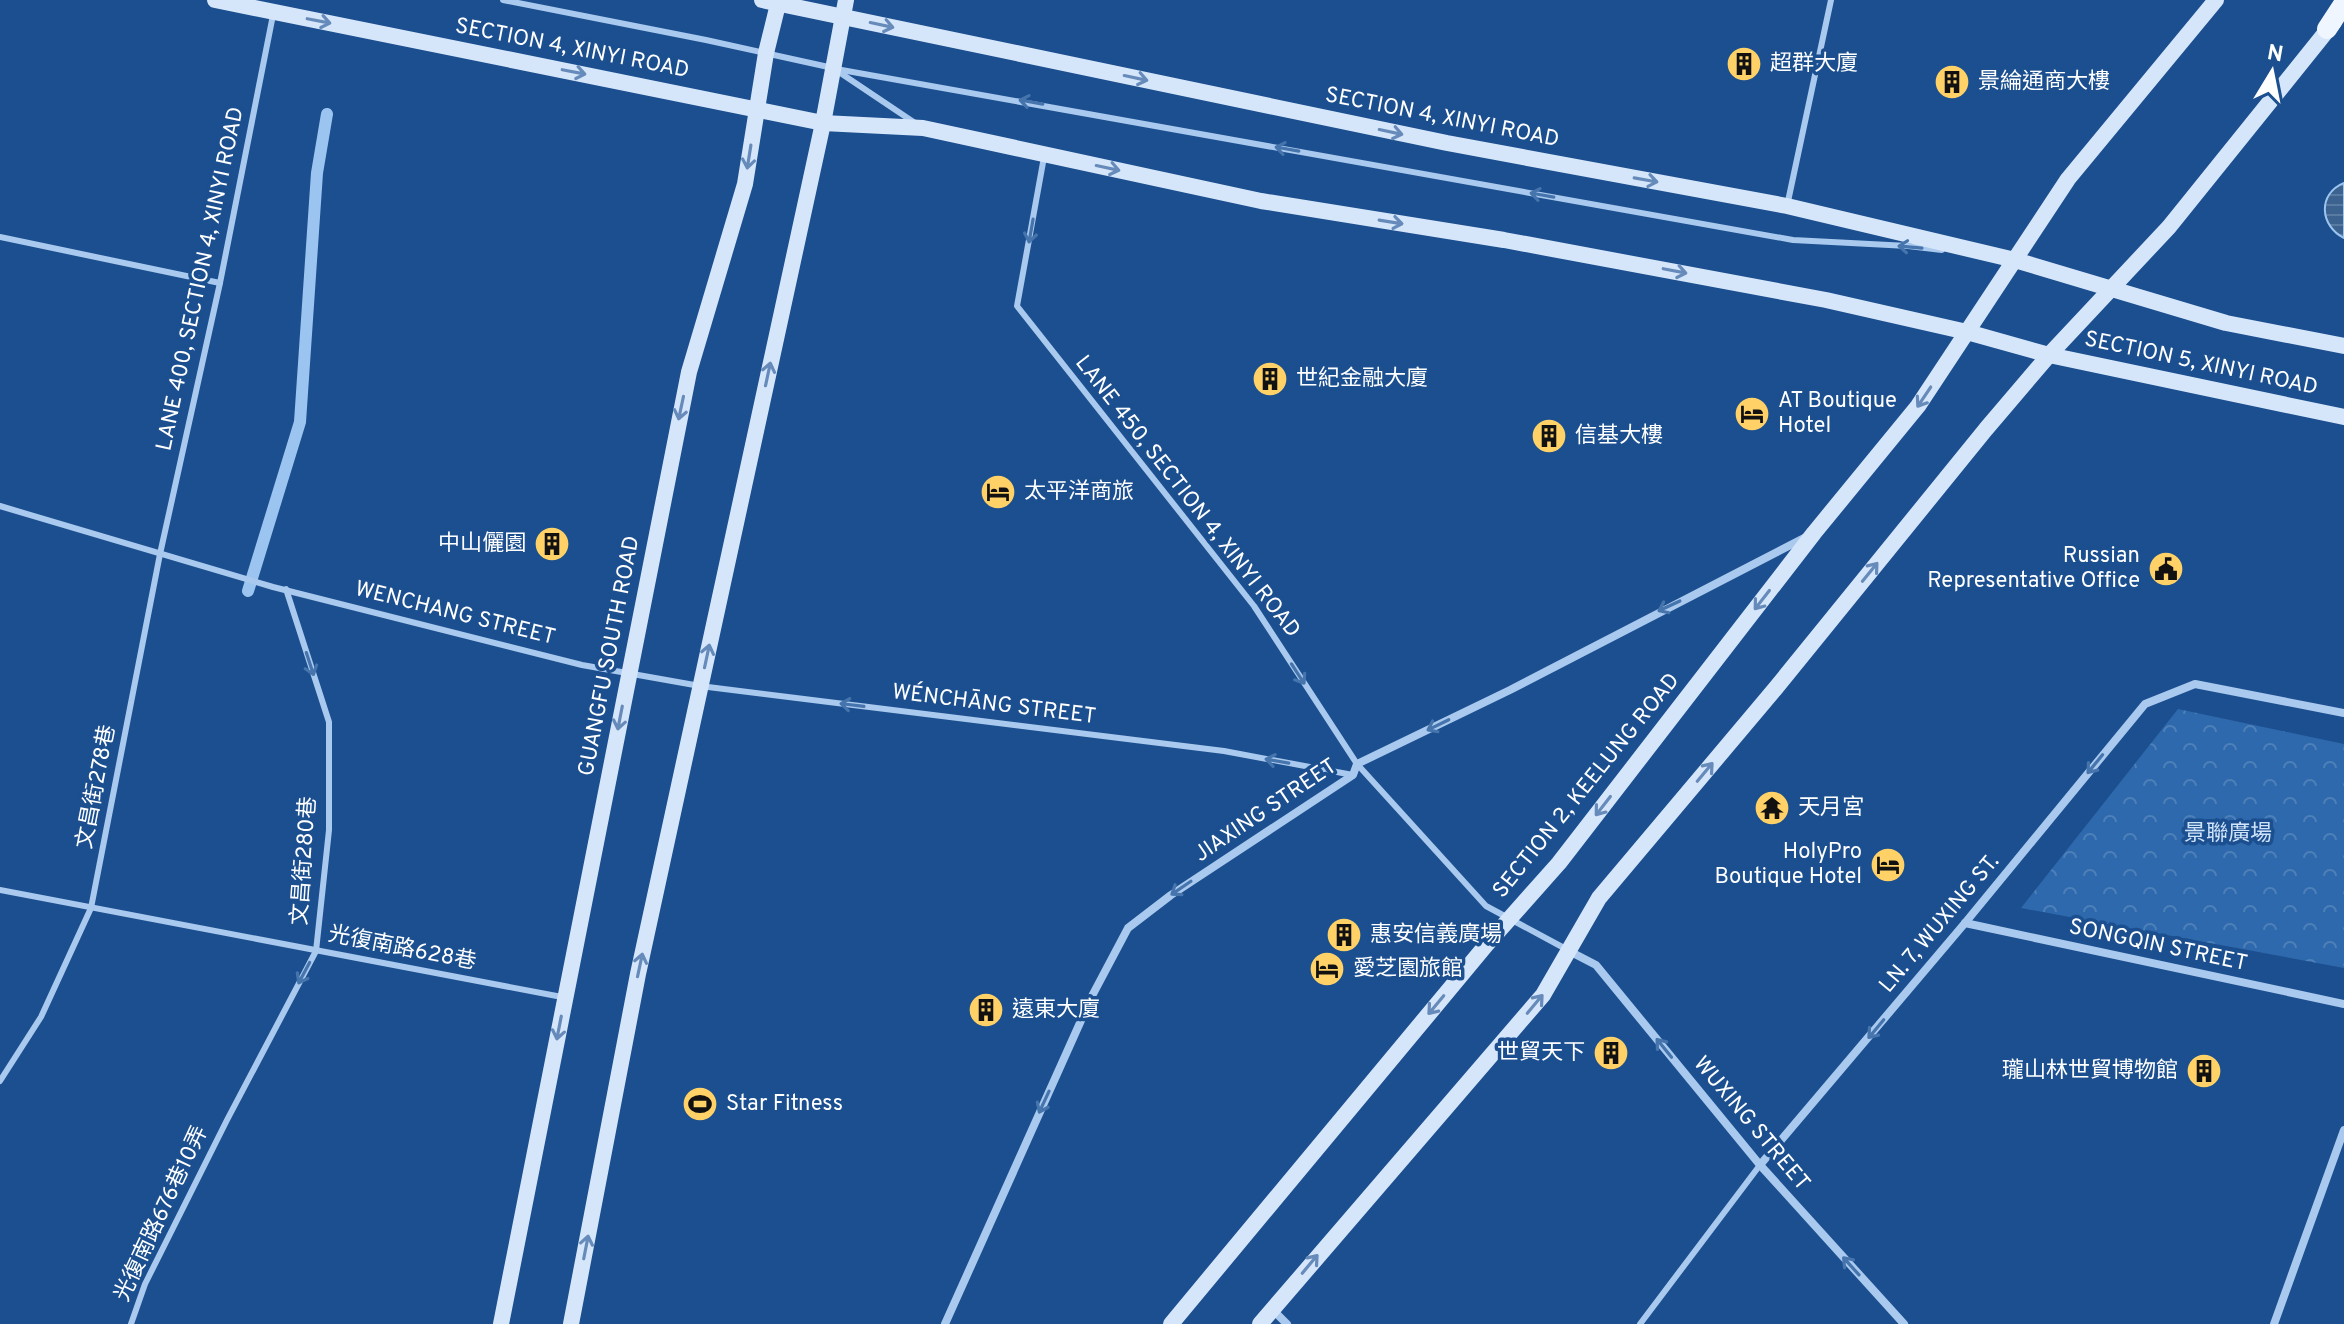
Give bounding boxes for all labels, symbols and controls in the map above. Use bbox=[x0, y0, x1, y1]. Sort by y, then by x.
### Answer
street label: SECTION 4, XINYI ROAD bbox=[453, 13, 691, 85]
one-way arrow bbox=[306, 14, 331, 29]
one-way arrow bbox=[868, 18, 894, 33]
north arrow bbox=[2232, 32, 2312, 112]
text: N bbox=[2265, 40, 2285, 69]
building icon: 超群大廈 bbox=[1725, 45, 1763, 83]
place label: 超群大廈 bbox=[1770, 51, 1858, 78]
building icon: 景綸通商大樓 bbox=[1933, 63, 1971, 101]
one-way arrow bbox=[561, 65, 586, 80]
place label: 景綸通商大樓 bbox=[1978, 69, 2110, 96]
one-way arrow bbox=[1123, 71, 1149, 86]
street label: SECTION 4, XINYI ROAD bbox=[1323, 82, 1561, 154]
one-way arrow bbox=[1019, 94, 1044, 109]
street label: LANE 400, SECTION 4, XINYI ROAD bbox=[151, 105, 251, 453]
one-way arrow bbox=[1377, 125, 1403, 140]
one-way arrow bbox=[1274, 140, 1300, 155]
one-way arrow bbox=[741, 144, 756, 169]
one-way arrow bbox=[1095, 161, 1121, 176]
one-way arrow bbox=[1633, 173, 1658, 188]
one-way arrow bbox=[1530, 187, 1556, 202]
one-way arrow bbox=[1378, 215, 1403, 230]
one-way arrow bbox=[1022, 217, 1037, 243]
one-way arrow bbox=[1897, 239, 1924, 254]
one-way arrow bbox=[1662, 264, 1687, 279]
street label: SECTION 5, XINYI ROAD bbox=[2082, 326, 2320, 402]
street label: LANE 450, SECTION 4, XINYI ROAD bbox=[1068, 351, 1306, 643]
building icon: 世紀金融大廈 bbox=[1251, 360, 1289, 398]
one-way arrow bbox=[761, 362, 776, 388]
place label: 世紀金融大廈 bbox=[1296, 366, 1428, 393]
one-way arrow bbox=[1916, 385, 1932, 407]
place label: AT Boutique Hotel bbox=[1778, 388, 1897, 440]
one-way arrow bbox=[673, 395, 688, 420]
hotel icon: AT Boutique Hotel bbox=[1733, 395, 1771, 433]
building icon: 信基大樓 bbox=[1530, 417, 1568, 455]
place label: 信基大樓 bbox=[1575, 423, 1663, 450]
hotel icon: 太平洋商旅 bbox=[979, 473, 1017, 511]
place label: 太平洋商旅 bbox=[1024, 479, 1134, 506]
building icon: 中山儷園 bbox=[533, 525, 571, 563]
place label: 中山儷園 bbox=[438, 531, 526, 558]
street label: GUANGFU SOUTH ROAD bbox=[573, 534, 647, 778]
place label: Russian Representative Office bbox=[1927, 543, 2140, 595]
public building icon: Russian Representative Office bbox=[2147, 550, 2185, 588]
one-way arrow bbox=[1861, 562, 1879, 583]
street label: WENCHANG STREET bbox=[352, 576, 558, 652]
one-way arrow bbox=[1753, 589, 1771, 610]
one-way arrow bbox=[1658, 599, 1682, 614]
one-way arrow bbox=[700, 643, 715, 669]
one-way arrow bbox=[303, 650, 318, 676]
one-way arrow bbox=[1290, 662, 1307, 684]
street label: SECTION 2, KEELUNG ROAD bbox=[1488, 668, 1686, 904]
street label: WÉNCHĀNG STREET bbox=[890, 677, 1098, 731]
one-way arrow bbox=[840, 697, 866, 712]
one-way arrow bbox=[612, 705, 627, 730]
one-way arrow bbox=[1427, 718, 1451, 733]
street label: 文昌街278巷 bbox=[72, 723, 122, 851]
street label: JIAXING STREET bbox=[1189, 753, 1343, 869]
one-way arrow bbox=[1265, 753, 1290, 768]
one-way arrow bbox=[2086, 753, 2104, 774]
one-way arrow bbox=[1696, 763, 1714, 783]
temple icon: 天月宮 bbox=[1753, 789, 1791, 827]
one-way arrow bbox=[1595, 795, 1612, 816]
place label: 天月宮 bbox=[1798, 795, 1864, 822]
street label: 文昌街280巷 bbox=[287, 796, 323, 926]
park label: 景聯廣場 bbox=[2184, 821, 2272, 848]
place label: HolyPro Boutique Hotel bbox=[1714, 839, 1862, 891]
hotel icon: HolyPro Boutique Hotel bbox=[1869, 846, 1907, 884]
street label: LN. 7, WUXING ST. bbox=[1874, 849, 2006, 999]
one-way arrow bbox=[1171, 880, 1193, 897]
street label: SONGQIN STREET bbox=[2066, 914, 2250, 978]
building icon: 惠安信義廣場 bbox=[1325, 916, 1363, 954]
street label: 光復南路628巷 bbox=[326, 921, 478, 977]
place label: 惠安信義廣場 bbox=[1370, 922, 1502, 949]
hotel icon: 愛芝園旅館 bbox=[1308, 950, 1346, 988]
one-way arrow bbox=[633, 952, 648, 978]
place label: 愛芝園旅館 bbox=[1353, 956, 1463, 983]
one-way arrow bbox=[296, 961, 312, 984]
building icon: 遠東大廈 bbox=[967, 991, 1005, 1029]
one-way arrow bbox=[1427, 994, 1445, 1015]
one-way arrow bbox=[1526, 994, 1544, 1014]
place label: 遠東大廈 bbox=[1012, 997, 1100, 1024]
one-way arrow bbox=[551, 1015, 566, 1040]
one-way arrow bbox=[1867, 1018, 1885, 1038]
building icon: 世貿天下 bbox=[1592, 1034, 1630, 1072]
one-way arrow bbox=[1655, 1038, 1673, 1058]
place label: 世貿天下 bbox=[1497, 1040, 1585, 1067]
street label: WUXING STREET bbox=[1687, 1051, 1815, 1197]
building icon: 瓏山林世貿博物館 bbox=[2185, 1052, 2223, 1090]
place label: 瓏山林世貿博物館 bbox=[2002, 1058, 2178, 1085]
sports icon: Star Fitness bbox=[681, 1085, 719, 1123]
one-way arrow bbox=[1035, 1089, 1050, 1114]
place label: Star Fitness bbox=[726, 1091, 843, 1118]
street label: 光復南路676巷10弄 bbox=[110, 1122, 214, 1306]
one-way arrow bbox=[579, 1235, 594, 1261]
one-way arrow bbox=[1301, 1255, 1319, 1275]
one-way arrow bbox=[1843, 1257, 1861, 1277]

